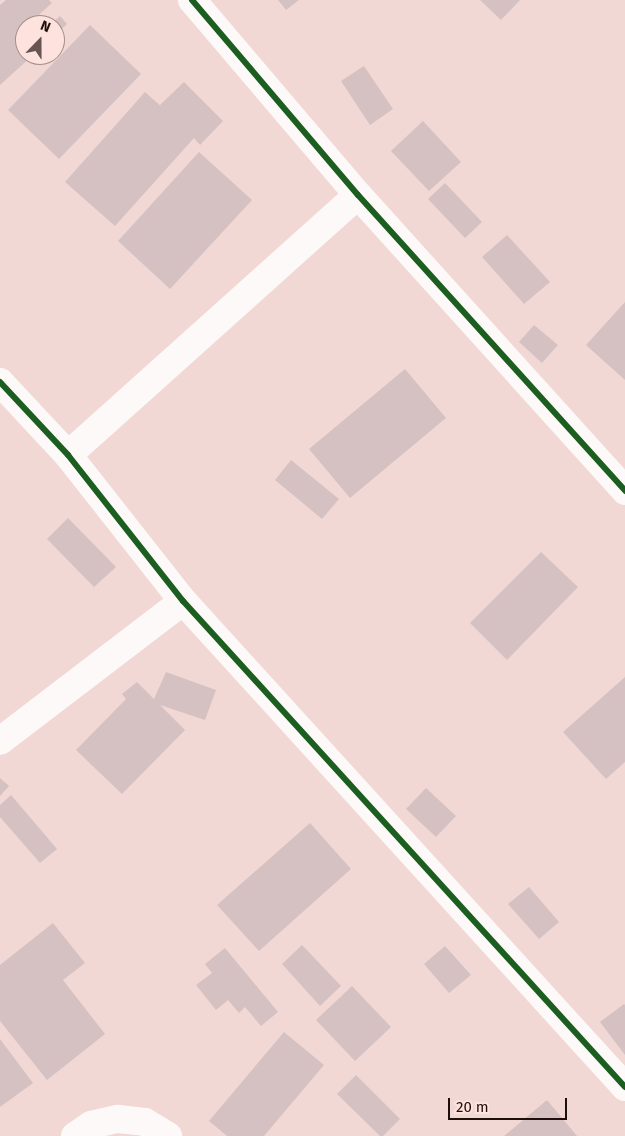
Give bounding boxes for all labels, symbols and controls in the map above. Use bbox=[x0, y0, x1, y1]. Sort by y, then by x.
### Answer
north arrow bbox=[15, 15, 65, 65]
text: N bbox=[38, 17, 53, 36]
scale bar bbox=[450, 1088, 569, 1120]
text: 20 m bbox=[456, 1098, 489, 1116]

